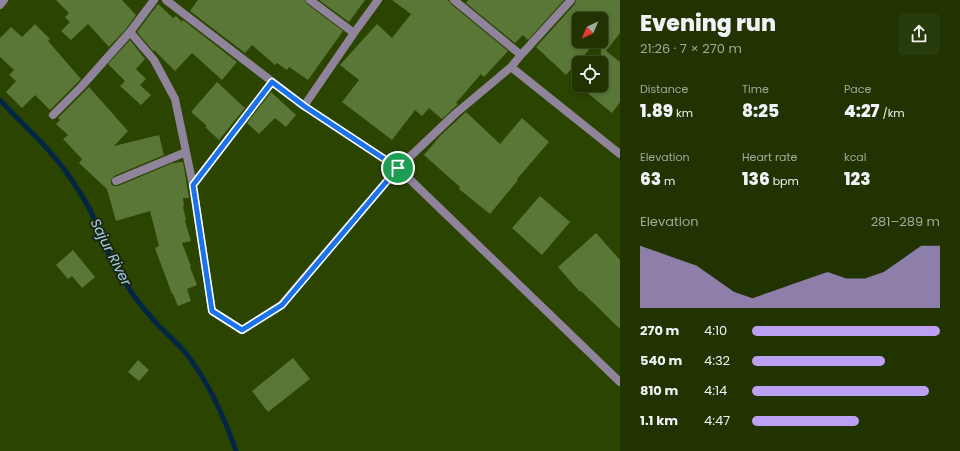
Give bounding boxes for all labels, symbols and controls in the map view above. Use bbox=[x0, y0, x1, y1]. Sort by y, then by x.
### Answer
text: Evening run bbox=[640, 8, 776, 39]
north arrow bbox=[572, 12, 608, 48]
map controls bbox=[572, 12, 608, 92]
button: share bbox=[898, 13, 940, 55]
text: 21:26 · 7 × 270 m bbox=[640, 39, 742, 58]
button: locate bbox=[572, 56, 608, 92]
text: Distance bbox=[640, 81, 688, 97]
text: Time bbox=[742, 81, 769, 97]
text: Pace bbox=[844, 81, 871, 97]
text: 1.89 bbox=[640, 99, 673, 123]
text: 8:25 bbox=[742, 99, 779, 123]
text: 4:27 bbox=[844, 99, 879, 123]
text: km bbox=[673, 105, 693, 121]
text: /km bbox=[879, 105, 905, 121]
text: Elevation bbox=[640, 149, 690, 165]
text: Heart rate bbox=[742, 149, 797, 165]
text: kcal bbox=[844, 149, 866, 165]
pin bbox=[381, 151, 415, 185]
icon: arrive bbox=[387, 157, 409, 179]
text: 63 bbox=[640, 167, 661, 191]
text: 136 bbox=[742, 167, 770, 191]
text: 123 bbox=[844, 167, 871, 191]
text: m bbox=[661, 173, 675, 189]
text: bpm bbox=[770, 173, 799, 189]
text: Elevation bbox=[640, 212, 699, 231]
text: 281–289 m bbox=[871, 212, 940, 231]
water label: Sajur River bbox=[85, 215, 137, 290]
text: 270 m bbox=[640, 321, 679, 340]
text: 4:10 bbox=[704, 321, 727, 340]
text: 540 m bbox=[640, 351, 682, 370]
text: 4:32 bbox=[704, 351, 730, 370]
text: 810 m bbox=[640, 381, 678, 400]
text: 4:14 bbox=[704, 381, 727, 400]
text: 1.1 km bbox=[640, 411, 678, 430]
text: 4:47 bbox=[704, 411, 730, 430]

